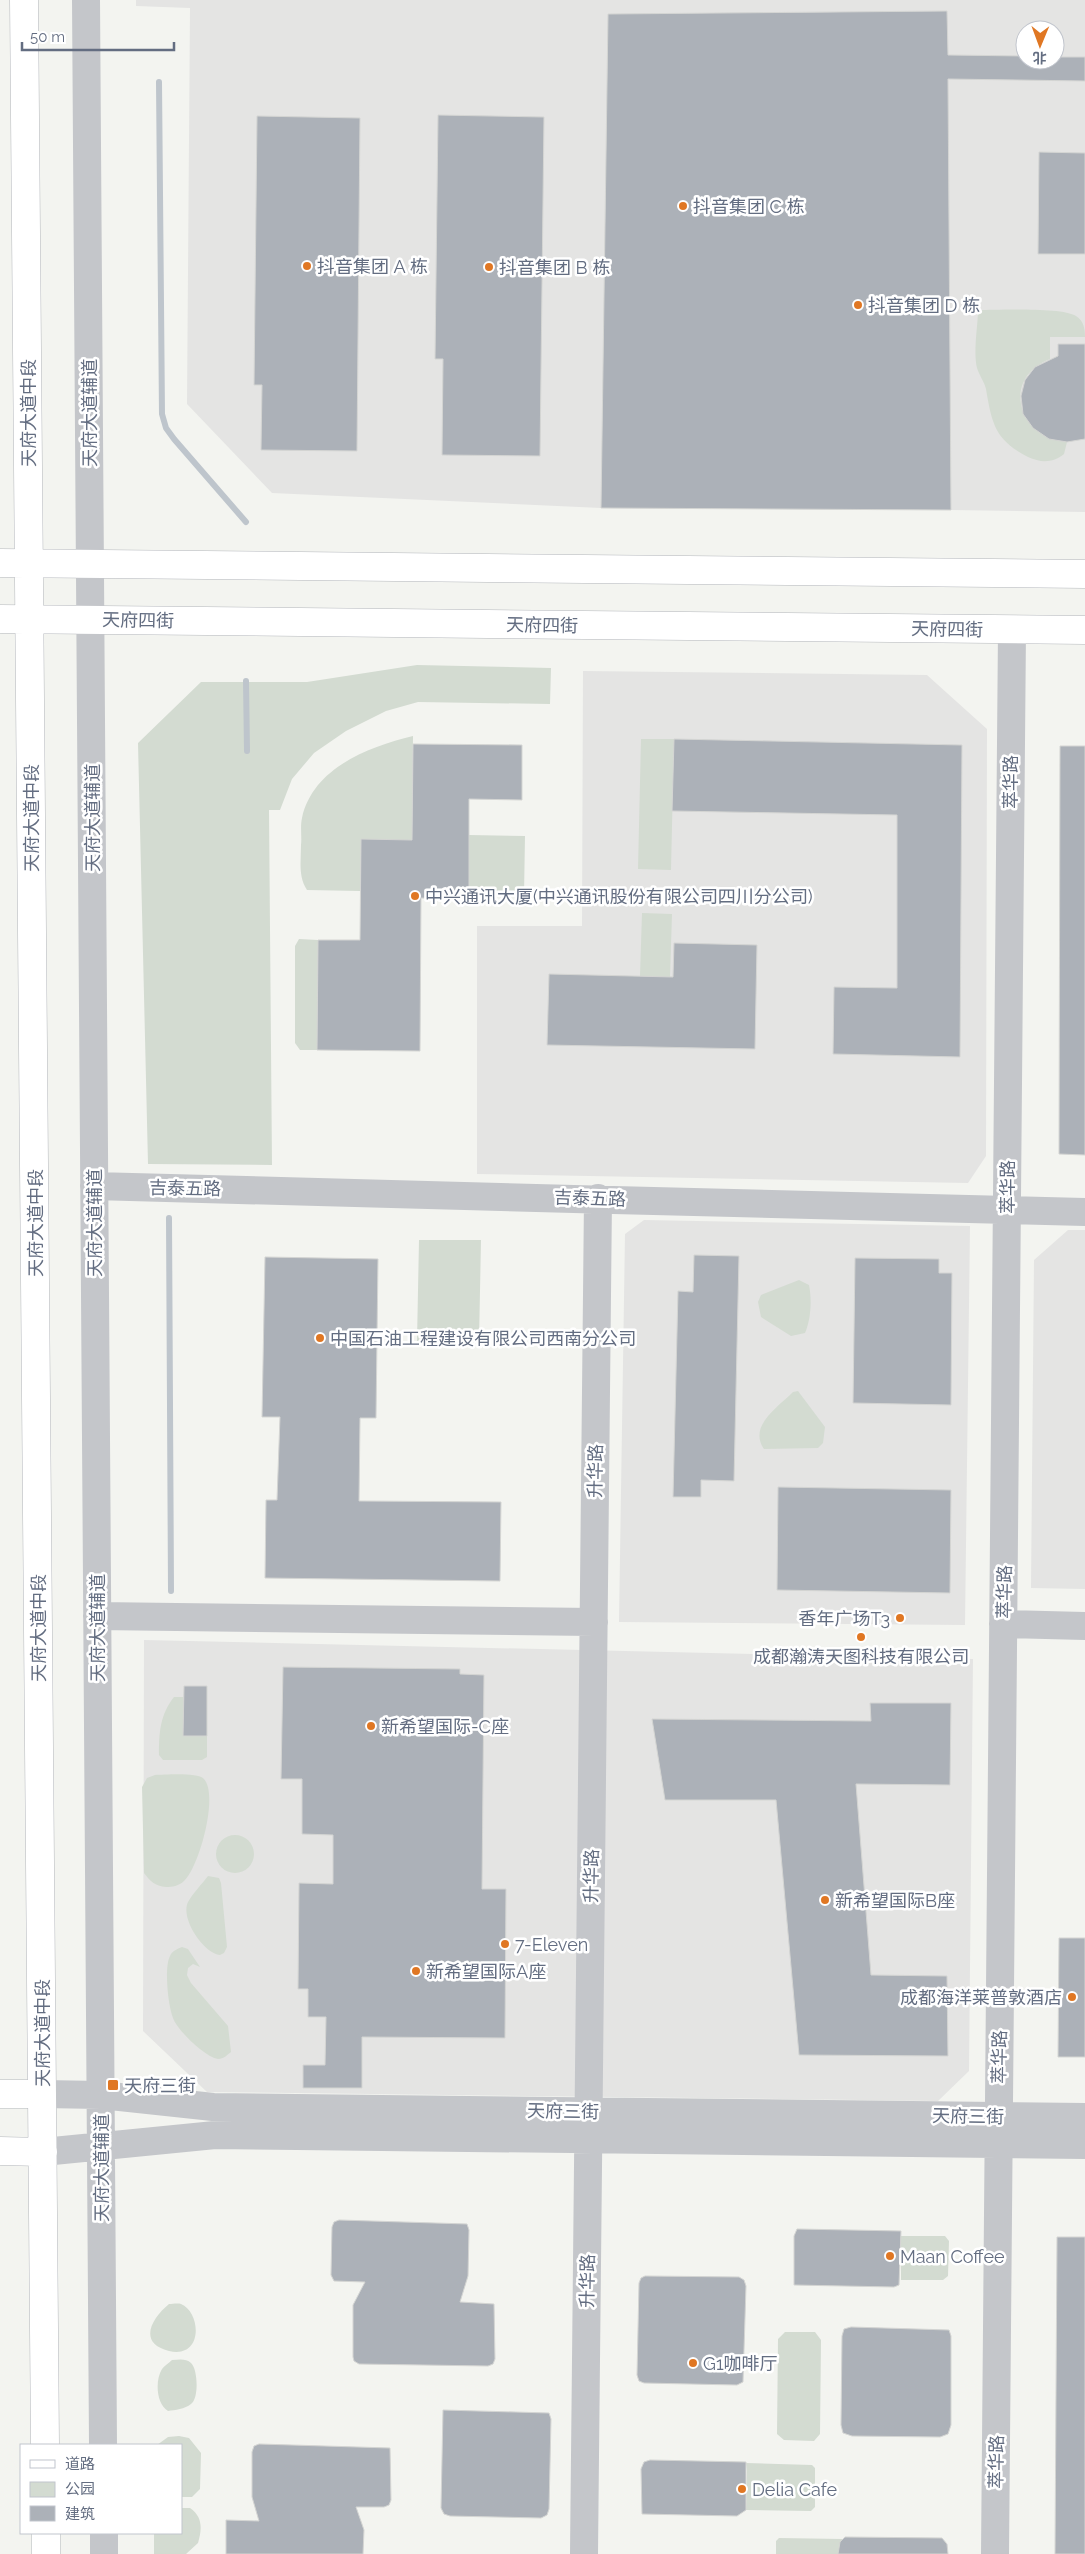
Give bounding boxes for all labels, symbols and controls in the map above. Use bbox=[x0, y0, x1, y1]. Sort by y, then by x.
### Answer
scale bar bbox=[22, 20, 175, 52]
north arrow bbox=[1015, 20, 1065, 70]
text: 50 m bbox=[30, 28, 65, 46]
text: 北 bbox=[1033, 50, 1047, 66]
place label: 抖音集团 C 栋 bbox=[693, 196, 805, 217]
marker: 抖音集团 C 栋 bbox=[677, 200, 689, 212]
place label: 抖音集团 A 栋 bbox=[317, 256, 428, 277]
place label: 抖音集团 B 栋 bbox=[499, 257, 610, 278]
marker: 抖音集团 A 栋 bbox=[301, 260, 313, 272]
marker: 抖音集团 B 栋 bbox=[483, 261, 495, 273]
place label: 抖音集团 D 栋 bbox=[868, 295, 980, 316]
marker: 抖音集团 D 栋 bbox=[852, 299, 864, 311]
street label: 天府大道中段 bbox=[18, 359, 39, 467]
street label: 天府大道辅道 bbox=[79, 359, 100, 467]
street label: 天府四街 bbox=[102, 609, 174, 631]
street label: 天府四街 bbox=[506, 614, 578, 636]
street label: 天府四街 bbox=[911, 618, 983, 640]
street label: 萃华路 bbox=[1000, 755, 1021, 809]
street label: 天府大道中段 bbox=[21, 764, 42, 872]
street label: 天府大道辅道 bbox=[82, 764, 103, 872]
place label: 中兴通讯大厦(中兴通讯股份有限公司四川分公司) bbox=[425, 886, 813, 907]
marker: 中兴通讯大厦(中兴通讯股份有限公司四川分公司) bbox=[409, 890, 421, 902]
street label: 萃华路 bbox=[997, 1160, 1018, 1214]
street label: 天府大道中段 bbox=[25, 1169, 46, 1277]
street label: 天府大道辅道 bbox=[84, 1169, 105, 1277]
street label: 吉泰五路 bbox=[149, 1177, 221, 1199]
street label: 吉泰五路 bbox=[554, 1186, 626, 1210]
place label: 中国石油工程建设有限公司西南分公司 bbox=[330, 1328, 636, 1349]
marker: 中国石油工程建设有限公司西南分公司 bbox=[314, 1332, 326, 1344]
street label: 升华路 bbox=[584, 1444, 606, 1498]
street label: 萃华路 bbox=[993, 1565, 1015, 1619]
street label: 天府大道中段 bbox=[28, 1574, 49, 1682]
street label: 天府大道辅道 bbox=[87, 1574, 108, 1682]
place label: 香年广场T3 bbox=[799, 1608, 890, 1629]
marker: 香年广场T3 bbox=[894, 1612, 906, 1624]
marker: 成都瀚涛天图科技有限公司 bbox=[855, 1631, 867, 1643]
place label: 成都瀚涛天图科技有限公司 bbox=[753, 1646, 969, 1667]
place label: 新希望国际-C座 bbox=[381, 1716, 509, 1737]
marker: 新希望国际-C座 bbox=[365, 1720, 377, 1732]
street label: 升华路 bbox=[580, 1849, 602, 1903]
place label: 新希望国际B座 bbox=[835, 1890, 955, 1911]
marker: 新希望国际B座 bbox=[819, 1894, 831, 1906]
place label: 7-Eleven bbox=[515, 1934, 588, 1955]
marker: 7-Eleven bbox=[499, 1938, 511, 1950]
place label: 新希望国际A座 bbox=[426, 1961, 546, 1982]
marker: 新希望国际A座 bbox=[410, 1965, 422, 1977]
street label: 天府大道中段 bbox=[32, 1979, 53, 2087]
place label: 成都海洋莱普敦酒店 bbox=[900, 1987, 1062, 2008]
marker: 成都海洋莱普敦酒店 bbox=[1066, 1991, 1078, 2003]
street label: 萃华路 bbox=[988, 2030, 1010, 2084]
place label: 天府三街 bbox=[124, 2075, 196, 2096]
marker: 天府三街 bbox=[106, 2078, 120, 2092]
street label: 天府三街 bbox=[527, 2100, 599, 2122]
street label: 天府三街 bbox=[932, 2105, 1004, 2127]
street label: 天府大道辅道 bbox=[91, 2114, 112, 2222]
place label: Maan Coffee bbox=[900, 2246, 1005, 2267]
marker: Maan Coffee bbox=[884, 2250, 896, 2262]
street label: 升华路 bbox=[576, 2254, 598, 2308]
place label: G1咖啡厅 bbox=[703, 2353, 778, 2374]
marker: G1咖啡厅 bbox=[687, 2357, 699, 2369]
street label: 萃华路 bbox=[985, 2435, 1007, 2489]
legend bbox=[20, 2444, 182, 2534]
text: 道路 bbox=[65, 2455, 95, 2473]
place label: Delia Cafe bbox=[752, 2479, 837, 2500]
text: 公园 bbox=[65, 2480, 95, 2498]
marker: Delia Cafe bbox=[736, 2483, 748, 2495]
text: 建筑 bbox=[65, 2505, 95, 2523]

